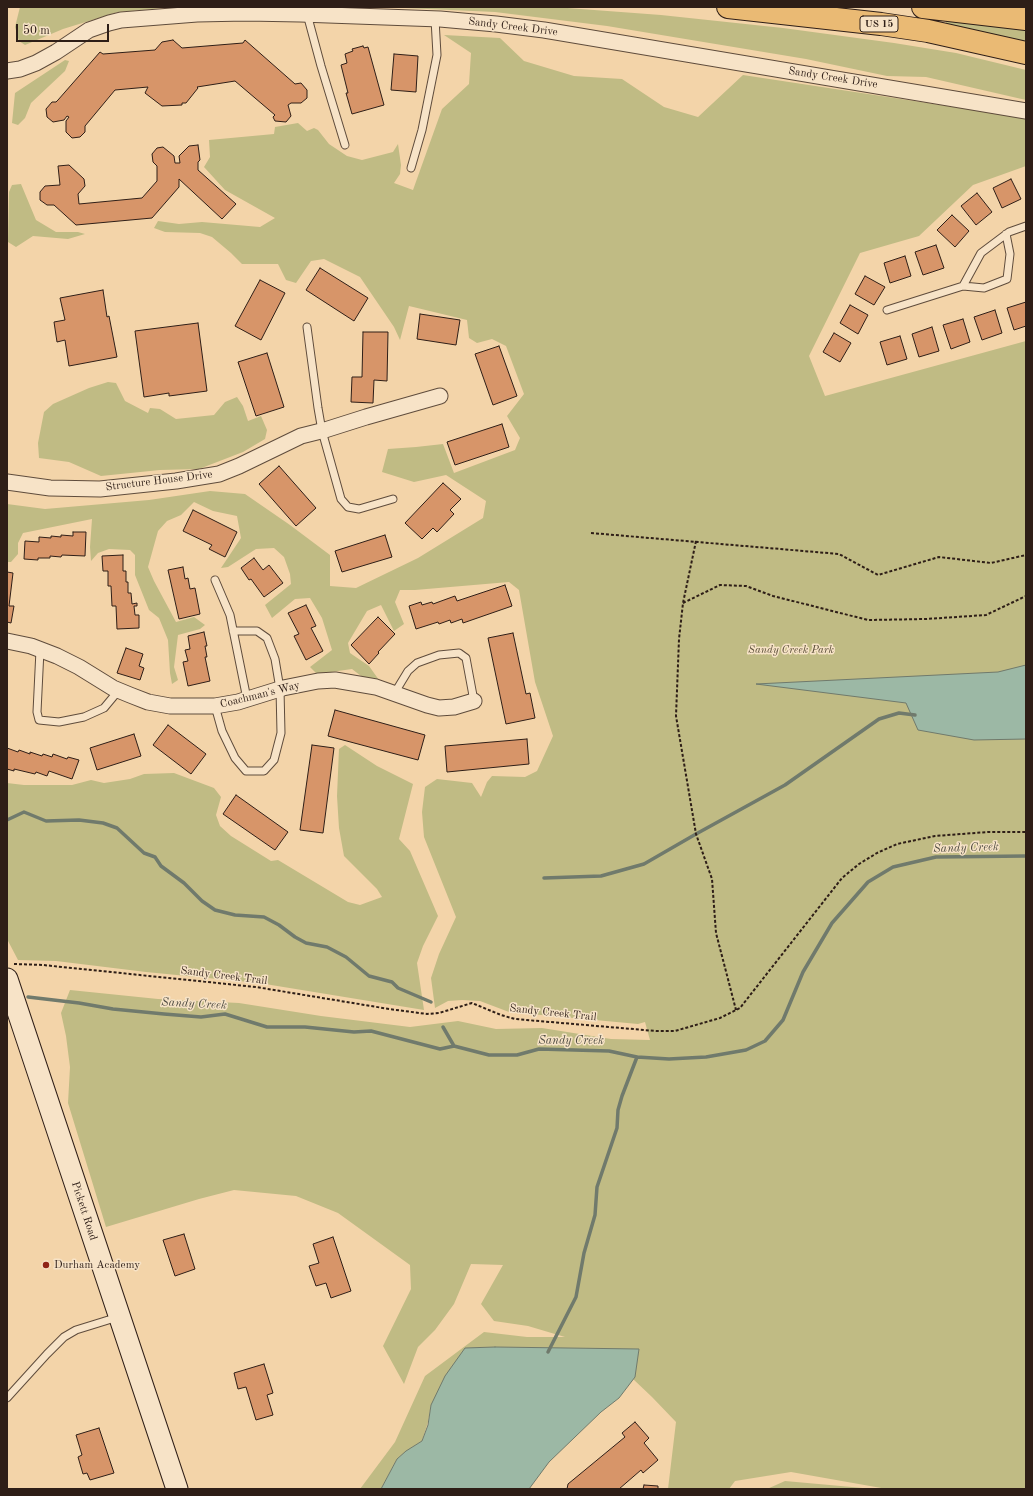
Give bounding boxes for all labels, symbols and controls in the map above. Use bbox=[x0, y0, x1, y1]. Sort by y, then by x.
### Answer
street label: Sandy Creek Drive bbox=[467, 15, 559, 39]
scale bar bbox=[18, 16, 111, 42]
road number: US 15 bbox=[860, 16, 898, 32]
text: 50 m bbox=[23, 25, 50, 37]
street label: Sandy Creek Drive bbox=[787, 64, 879, 92]
street label: Structure House Drive bbox=[105, 468, 213, 494]
park label: Sandy Creek Park bbox=[748, 643, 834, 657]
street label: Coachman's Way bbox=[219, 679, 301, 711]
water label: Sandy Creek bbox=[933, 840, 999, 856]
street label: Sandy Creek Trail bbox=[180, 964, 268, 988]
water label: Sandy Creek bbox=[161, 995, 227, 1013]
street label: Sandy Creek Trail bbox=[509, 1002, 597, 1024]
water label: Sandy Creek bbox=[538, 1034, 604, 1048]
street label: Pickett Road bbox=[68, 1180, 100, 1242]
place label: Durham Academy bbox=[54, 1258, 140, 1272]
marker: Durham Academy bbox=[41, 1260, 51, 1270]

